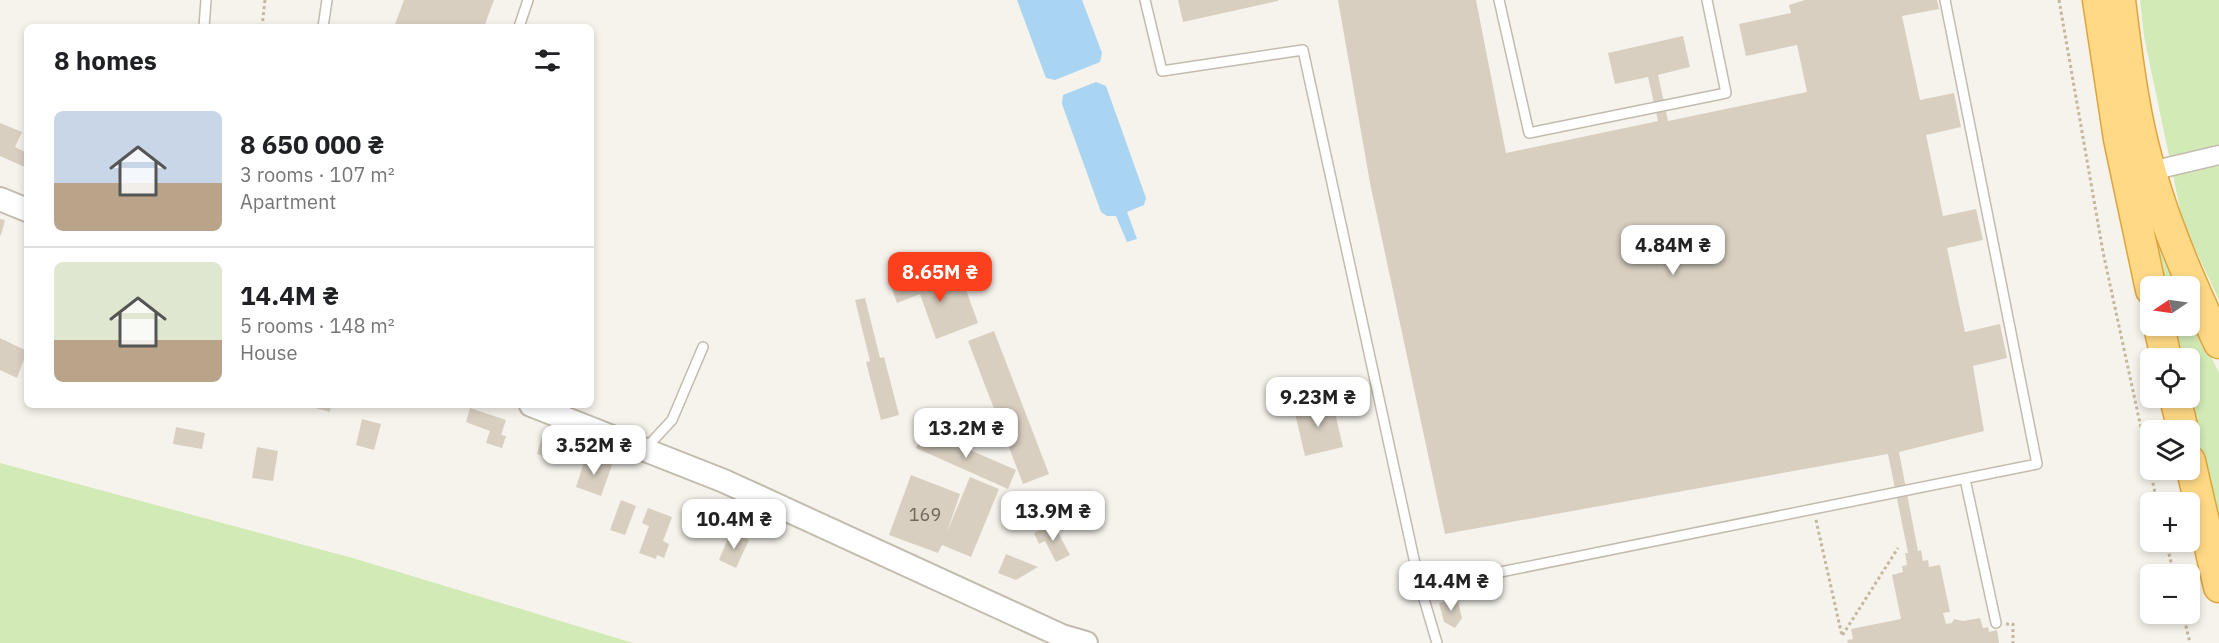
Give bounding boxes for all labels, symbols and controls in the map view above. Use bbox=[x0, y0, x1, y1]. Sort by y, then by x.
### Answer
text: 8 homes bbox=[54, 43, 157, 77]
icon: filters bbox=[531, 44, 564, 77]
text: 8 650 000 ₴ bbox=[240, 127, 384, 161]
icon: home bbox=[102, 135, 174, 207]
text: 3 rooms · 107 m² bbox=[240, 161, 395, 188]
text: Apartment bbox=[240, 188, 336, 215]
pin: 4.84M ₴ bbox=[1618, 225, 1728, 276]
text: 4.84M ₴ bbox=[1635, 231, 1711, 258]
pin: 8.65M ₴ bbox=[885, 252, 995, 303]
text: 8.65M ₴ bbox=[902, 258, 978, 285]
north arrow bbox=[2140, 276, 2200, 336]
map controls bbox=[2140, 276, 2200, 624]
text: 14.4M ₴ bbox=[240, 278, 339, 312]
icon: home bbox=[102, 286, 174, 358]
text: 5 rooms · 148 m² bbox=[240, 312, 395, 339]
text: House bbox=[240, 339, 297, 366]
button: locate bbox=[2140, 348, 2200, 408]
pin: 9.23M ₴ bbox=[1263, 377, 1373, 428]
text: 9.23M ₴ bbox=[1280, 383, 1356, 410]
pin: 13.2M ₴ bbox=[911, 408, 1021, 459]
text: 13.2M ₴ bbox=[928, 414, 1004, 441]
button: layers bbox=[2140, 420, 2200, 480]
pin: 3.52M ₴ bbox=[539, 425, 649, 476]
text: 3.52M ₴ bbox=[556, 431, 632, 458]
pin: 13.9M ₴ bbox=[998, 491, 1108, 542]
button: + bbox=[2140, 492, 2200, 552]
text: 13.9M ₴ bbox=[1015, 497, 1091, 524]
pin: 10.4M ₴ bbox=[679, 499, 789, 550]
house number: 169 bbox=[909, 503, 941, 526]
text: 10.4M ₴ bbox=[696, 505, 772, 532]
pin: 14.4M ₴ bbox=[1396, 561, 1506, 612]
button: − bbox=[2140, 564, 2200, 624]
text: 14.4M ₴ bbox=[1413, 567, 1489, 594]

